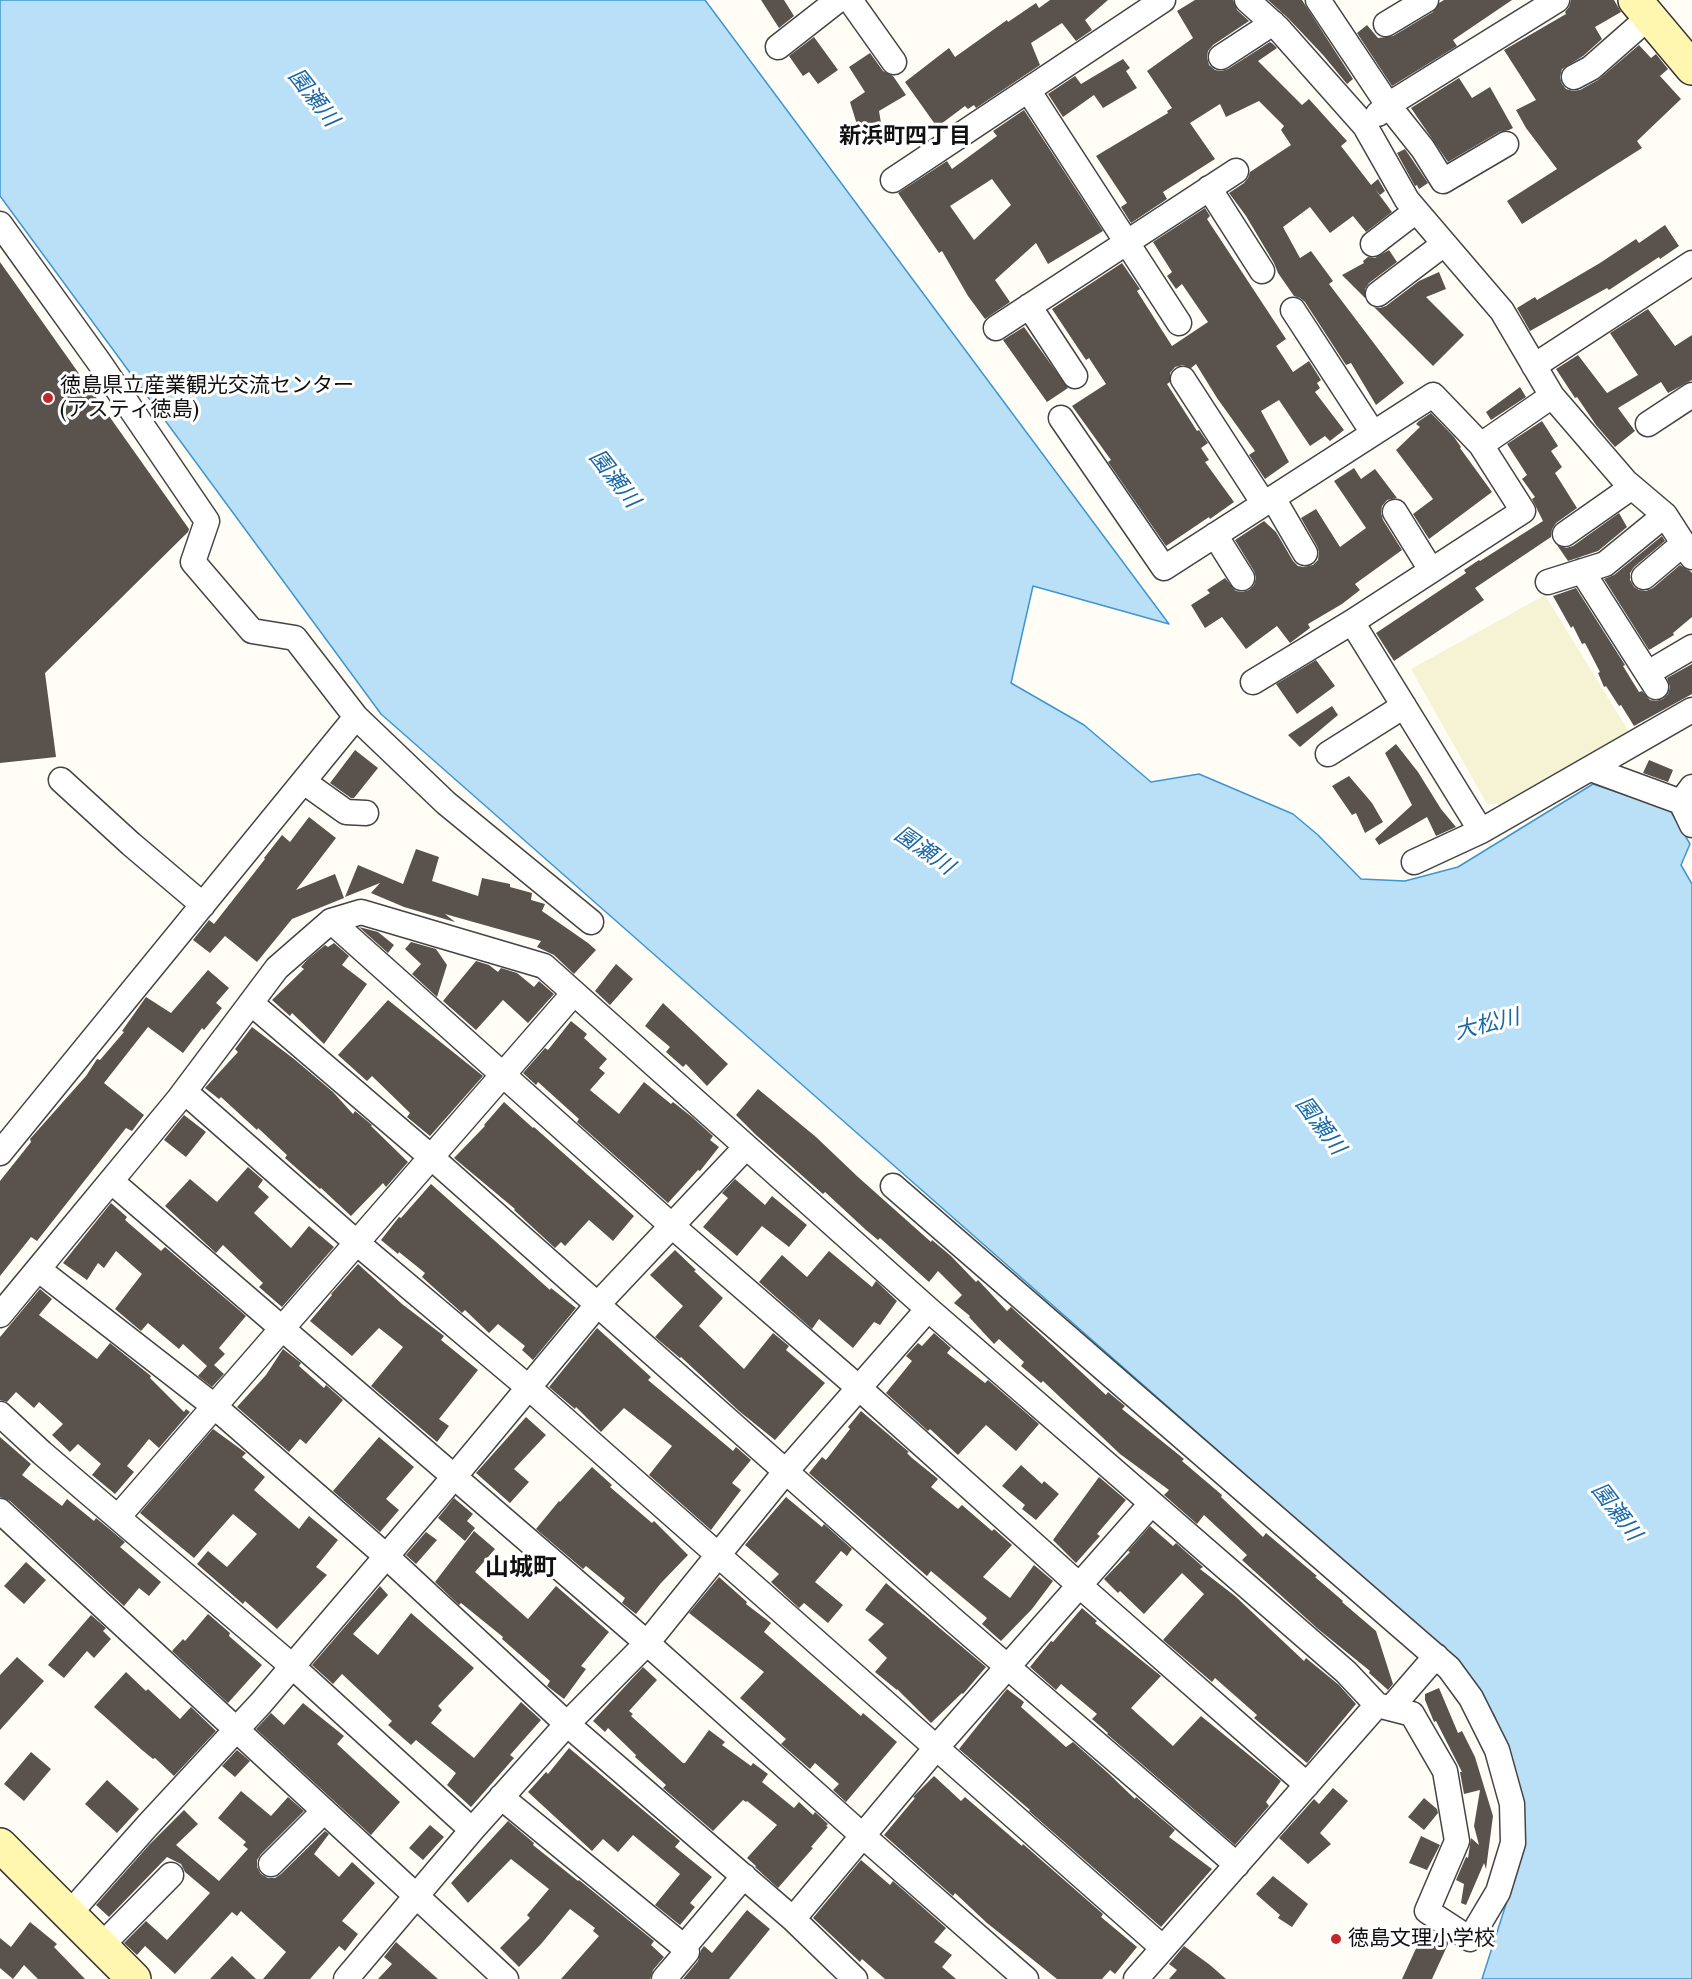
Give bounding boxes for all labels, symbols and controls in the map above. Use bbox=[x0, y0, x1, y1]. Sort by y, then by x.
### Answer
water label: 園瀬川 bbox=[282, 64, 344, 132]
district label: 新浜町四丁目 bbox=[839, 124, 971, 150]
place label: 徳島県立産業観光交流センター (アスティ徳島) bbox=[60, 373, 354, 423]
marker: 徳島県立産業観光交流センター (アスティ徳島) bbox=[41, 391, 55, 405]
water label: 園瀬川 bbox=[583, 445, 645, 513]
water label: 園瀬川 bbox=[889, 821, 959, 881]
water label: 大松川 bbox=[1452, 1004, 1522, 1046]
water label: 園瀬川 bbox=[1290, 1092, 1350, 1160]
water label: 園瀬川 bbox=[1586, 1478, 1646, 1546]
district label: 山城町 bbox=[485, 1554, 557, 1582]
place label: 徳島文理小学校 bbox=[1348, 1926, 1495, 1952]
marker: 徳島文理小学校 bbox=[1329, 1932, 1343, 1946]

